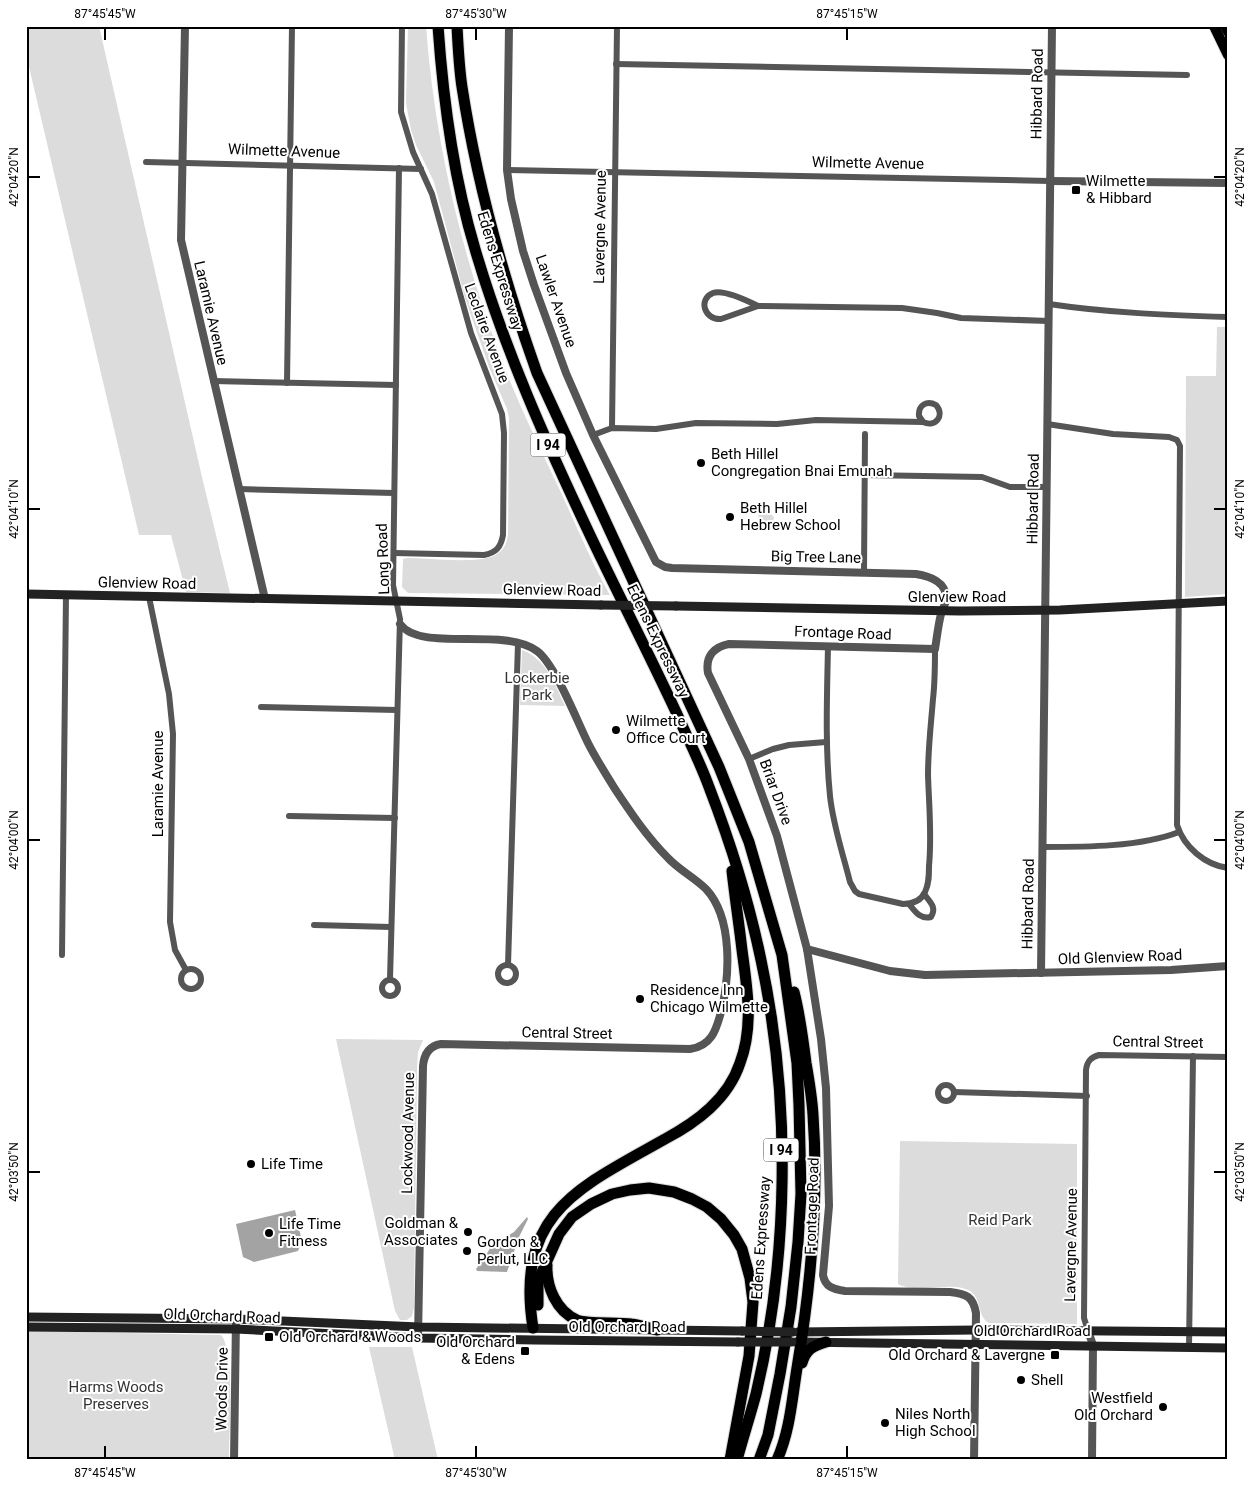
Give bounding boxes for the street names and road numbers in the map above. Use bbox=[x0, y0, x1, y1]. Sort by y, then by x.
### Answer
street label: Hibbard Road bbox=[1027, 48, 1047, 140]
street label: Wilmette Avenue bbox=[228, 140, 340, 162]
street label: Wilmette Avenue bbox=[812, 153, 924, 173]
street label: Lavergne Avenue bbox=[590, 170, 610, 284]
street label: Edens Expressway bbox=[473, 209, 527, 333]
street label: Lawler Avenue bbox=[532, 252, 580, 350]
street label: Laramie Avenue bbox=[190, 259, 232, 367]
street label: Leclaire Avenue bbox=[461, 281, 513, 385]
road number: I 94 bbox=[530, 434, 566, 456]
street label: Hibbard Road bbox=[1023, 453, 1043, 545]
street label: Long Road bbox=[373, 523, 393, 595]
street label: Big Tree Lane bbox=[771, 547, 861, 567]
street label: Glenview Road bbox=[98, 573, 196, 593]
street label: Glenview Road bbox=[503, 580, 601, 600]
street label: Edens Expressway bbox=[623, 581, 693, 701]
street label: Glenview Road bbox=[908, 588, 1006, 606]
street label: Frontage Road bbox=[794, 622, 892, 644]
street label: Laramie Avenue bbox=[149, 731, 167, 837]
street label: Briar Drive bbox=[756, 757, 796, 827]
street label: Hibbard Road bbox=[1018, 858, 1038, 950]
street label: Old Glenview Road bbox=[1057, 946, 1183, 968]
street label: Central Street bbox=[521, 1023, 613, 1043]
street label: Central Street bbox=[1112, 1032, 1204, 1052]
street label: Lockwood Avenue bbox=[398, 1072, 418, 1194]
road number: I 94 bbox=[764, 1138, 798, 1162]
street label: Frontage Road bbox=[801, 1157, 823, 1255]
street label: Edens Expressway bbox=[748, 1176, 774, 1300]
street label: Lavergne Avenue bbox=[1061, 1188, 1081, 1302]
street label: Old Orchard Road bbox=[163, 1305, 281, 1327]
street label: Old Orchard Road bbox=[568, 1318, 686, 1336]
street label: Old Orchard Road bbox=[973, 1322, 1091, 1340]
street label: Woods Drive bbox=[212, 1347, 232, 1431]

